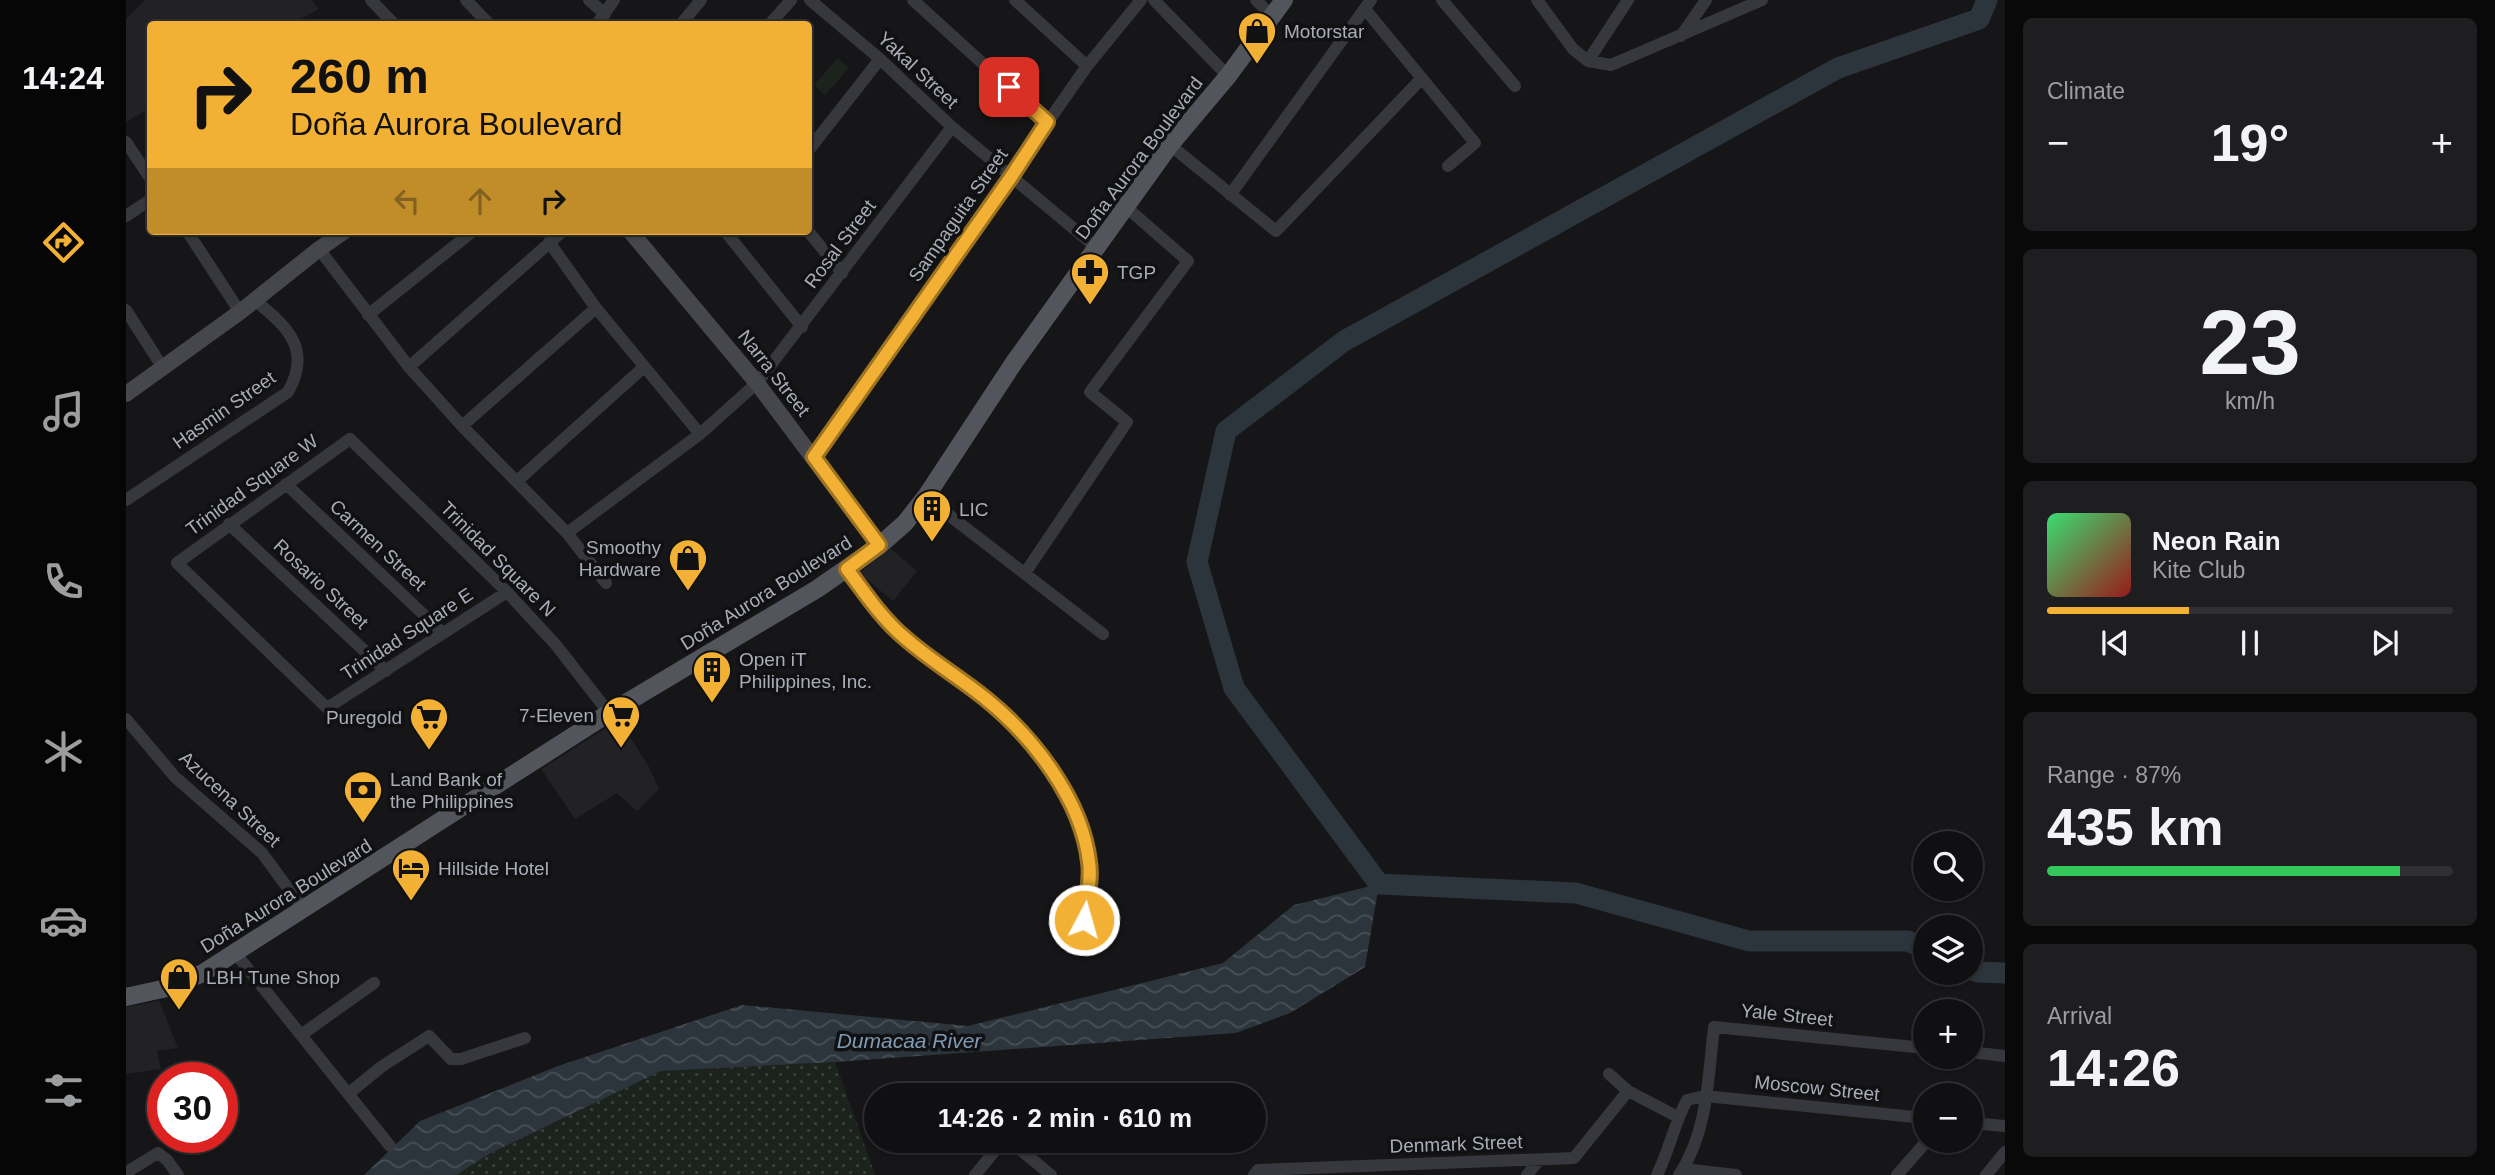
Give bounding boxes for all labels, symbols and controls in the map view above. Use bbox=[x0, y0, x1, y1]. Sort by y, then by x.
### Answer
shop icon: Motorstar bbox=[1236, 10, 1278, 65]
place label: Motorstar bbox=[1284, 21, 1365, 42]
street label: Yakal Street bbox=[874, 28, 963, 113]
icon: right bbox=[175, 49, 266, 140]
text: 260 m bbox=[290, 49, 429, 103]
pin bbox=[979, 57, 1039, 117]
text: 14:24 bbox=[22, 60, 104, 96]
icon: arrive bbox=[990, 68, 1028, 106]
street label: Doña Aurora Boulevard bbox=[1071, 73, 1207, 243]
text: Climate bbox=[2047, 78, 2125, 104]
text: Doña Aurora Boulevard bbox=[290, 106, 623, 142]
text: 19° bbox=[2211, 114, 2289, 172]
text: − bbox=[2047, 122, 2069, 164]
text: + bbox=[2431, 122, 2453, 164]
street label: Sampaguita Street bbox=[904, 144, 1012, 285]
icon: left bbox=[388, 182, 426, 220]
icon: ahead bbox=[461, 182, 499, 220]
icon: right bbox=[534, 182, 572, 220]
street label: Rosal Street bbox=[800, 195, 880, 292]
icon: directions bbox=[39, 218, 88, 267]
pharmacy icon: TGP bbox=[1069, 251, 1111, 306]
place label: TGP bbox=[1117, 262, 1156, 283]
text: 23 bbox=[2199, 292, 2301, 393]
street label: Narra Street bbox=[734, 326, 815, 421]
street label: Hasmin Street bbox=[169, 366, 280, 453]
icon: music bbox=[39, 387, 88, 436]
text: km/h bbox=[2225, 388, 2275, 414]
street label: Trinidad Square W bbox=[182, 430, 322, 540]
building icon: LIC bbox=[911, 488, 953, 543]
street label: Carmen Street bbox=[326, 495, 431, 595]
street label: Trinidad Square N bbox=[436, 497, 560, 621]
place label: LIC bbox=[959, 499, 989, 520]
text: Neon Rain bbox=[2152, 526, 2281, 556]
street label: Doña Aurora Boulevard bbox=[677, 532, 855, 654]
street label: Rosario Street bbox=[269, 535, 373, 634]
place label: Smoothy Hardware bbox=[579, 537, 661, 580]
shop icon: Smoothy Hardware bbox=[667, 537, 709, 592]
icon: phone bbox=[39, 557, 88, 606]
text: Kite Club bbox=[2152, 557, 2245, 583]
street label: Trinidad Square E bbox=[337, 584, 477, 684]
icon: previous bbox=[2096, 624, 2134, 662]
icon: pause bbox=[2231, 624, 2269, 662]
icon: next bbox=[2366, 624, 2404, 662]
building icon: Open iT Philippines, Inc. bbox=[691, 649, 733, 704]
place label: Open iT Philippines, Inc. bbox=[739, 649, 872, 692]
supermarket icon: 7-Eleven bbox=[600, 694, 642, 749]
supermarket icon: Puregold bbox=[408, 696, 450, 751]
place label: 7-Eleven bbox=[519, 705, 594, 726]
place label: Puregold bbox=[326, 707, 402, 728]
icon: climate bbox=[39, 727, 88, 776]
street label: Azucena Street bbox=[175, 747, 285, 851]
text: Range · 87% bbox=[2047, 762, 2181, 788]
bank icon: Land Bank of the Philippines bbox=[342, 769, 384, 824]
place label: Land Bank of the Philippines bbox=[390, 769, 514, 812]
text: 435 km bbox=[2047, 798, 2223, 856]
map controls bbox=[1913, 831, 1983, 1153]
button: search bbox=[1913, 831, 1983, 901]
street label: Doña Aurora Boulevard bbox=[197, 835, 375, 957]
hotel icon: Hillside Hotel bbox=[390, 847, 432, 902]
place label: Hillside Hotel bbox=[438, 858, 549, 879]
position arrow bbox=[1047, 883, 1121, 957]
icon: car bbox=[39, 896, 88, 945]
button: layers bbox=[1913, 915, 1983, 985]
shop icon: LBH Tune Shop bbox=[158, 956, 200, 1011]
place label: LBH Tune Shop bbox=[206, 967, 340, 988]
button: + bbox=[1913, 999, 1983, 1069]
street label: Yale Street bbox=[1740, 1000, 1835, 1030]
text: Arrival bbox=[2047, 1003, 2112, 1029]
water label: Dumacaa River bbox=[837, 1029, 982, 1052]
text: 14:26 bbox=[2047, 1039, 2180, 1097]
speed limit sign: 30 bbox=[147, 1062, 238, 1153]
icon: filters bbox=[39, 1066, 88, 1115]
street label: Moscow Street bbox=[1753, 1071, 1881, 1105]
button: − bbox=[1913, 1083, 1983, 1153]
text: 14:26 · 2 min · 610 m bbox=[938, 1103, 1192, 1133]
street label: Denmark Street bbox=[1389, 1131, 1524, 1157]

